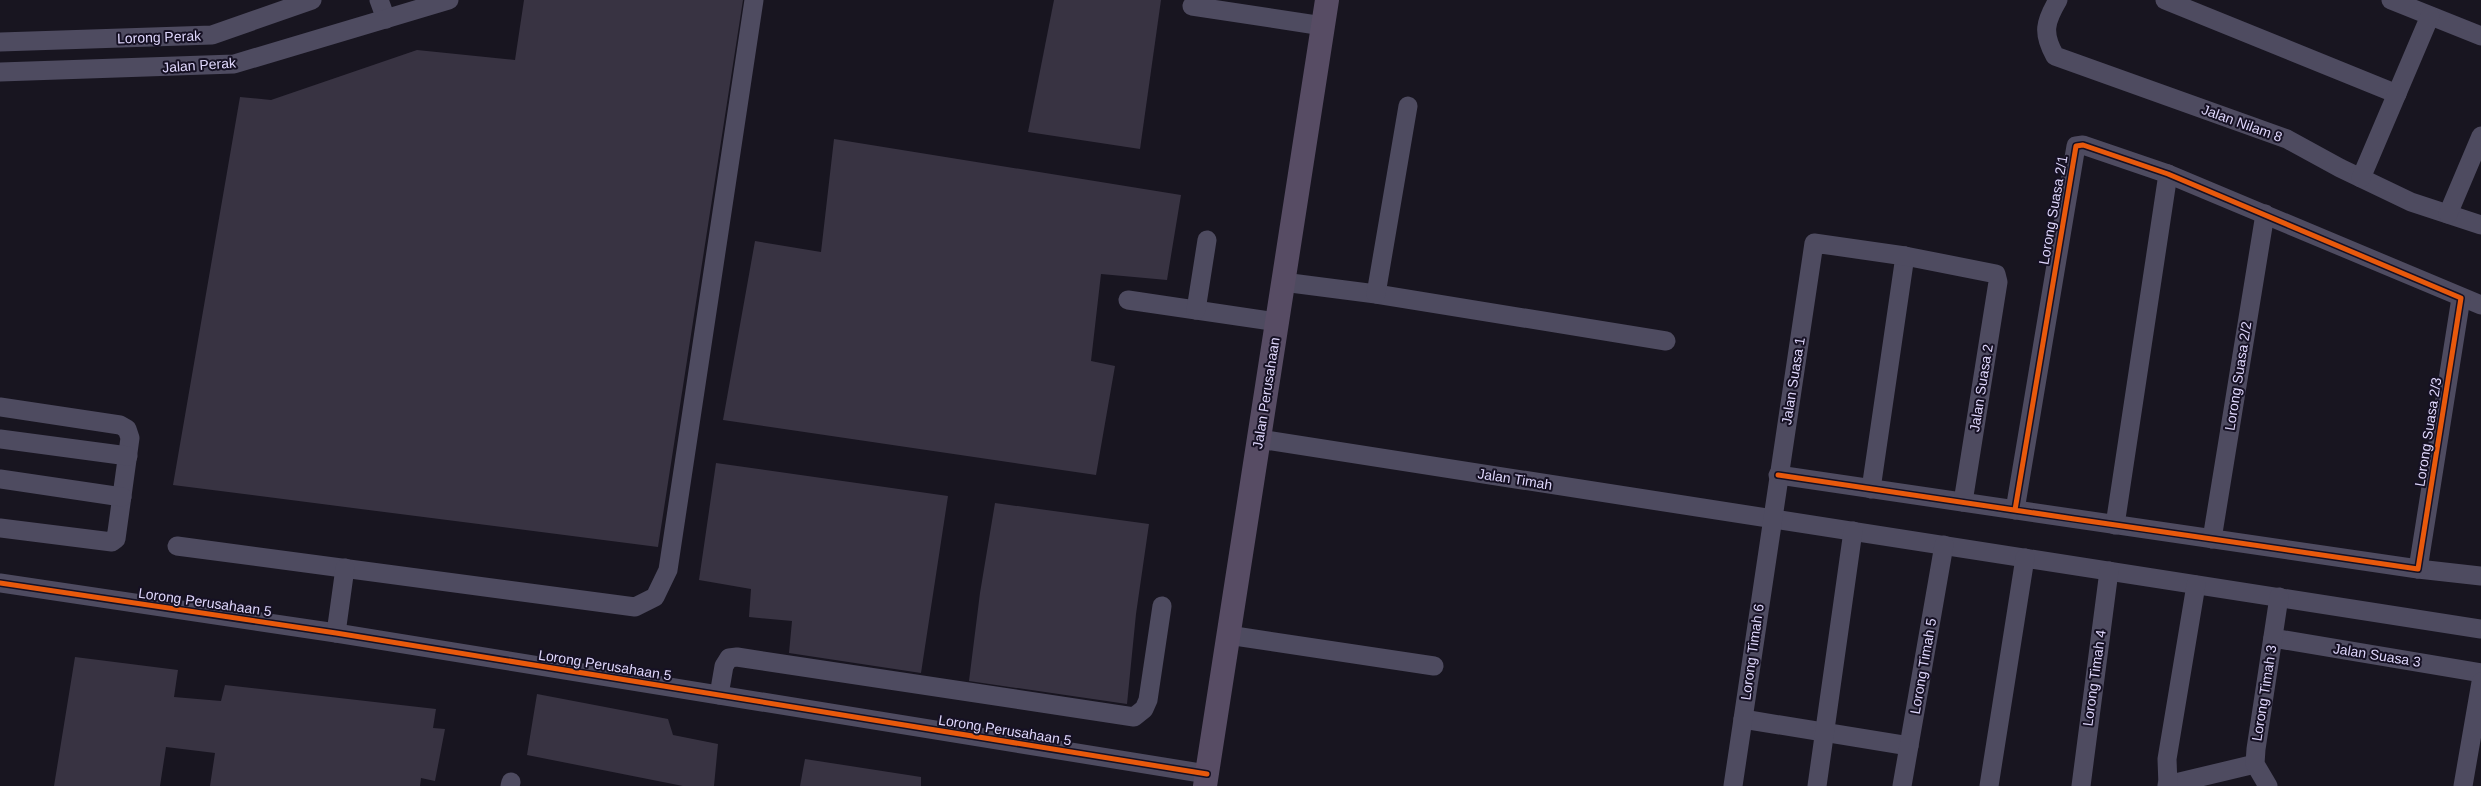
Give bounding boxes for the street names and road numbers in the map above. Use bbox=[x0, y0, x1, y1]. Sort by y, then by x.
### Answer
street label: Lorong Perak bbox=[117, 28, 202, 46]
street label: Jalan Perak bbox=[162, 54, 237, 76]
street label: Jalan Nilam 8 bbox=[2199, 101, 2285, 145]
street label: Lorong Suasa 2/1 bbox=[2036, 154, 2071, 266]
street label: Lorong Suasa 2/2 bbox=[2221, 320, 2255, 432]
street label: Jalan Perusahaan bbox=[1249, 336, 1283, 450]
street label: Jalan Suasa 1 bbox=[1778, 336, 1808, 426]
street label: Jalan Suasa 2 bbox=[1966, 343, 1996, 433]
street label: Lorong Suasa 2/3 bbox=[2411, 376, 2445, 488]
street label: Jalan Timah bbox=[1476, 465, 1554, 493]
street label: Lorong Perusahaan 5 bbox=[137, 585, 273, 619]
street label: Lorong Timah 6 bbox=[1737, 603, 1767, 701]
street label: Lorong Timah 5 bbox=[1907, 617, 1939, 715]
street label: Lorong Timah 4 bbox=[2079, 629, 2109, 727]
street label: Jalan Suasa 3 bbox=[2332, 640, 2422, 670]
street label: Lorong Timah 3 bbox=[2248, 644, 2280, 742]
street label: Lorong Perusahaan 5 bbox=[537, 647, 673, 683]
street label: Lorong Perusahaan 5 bbox=[937, 712, 1073, 748]

